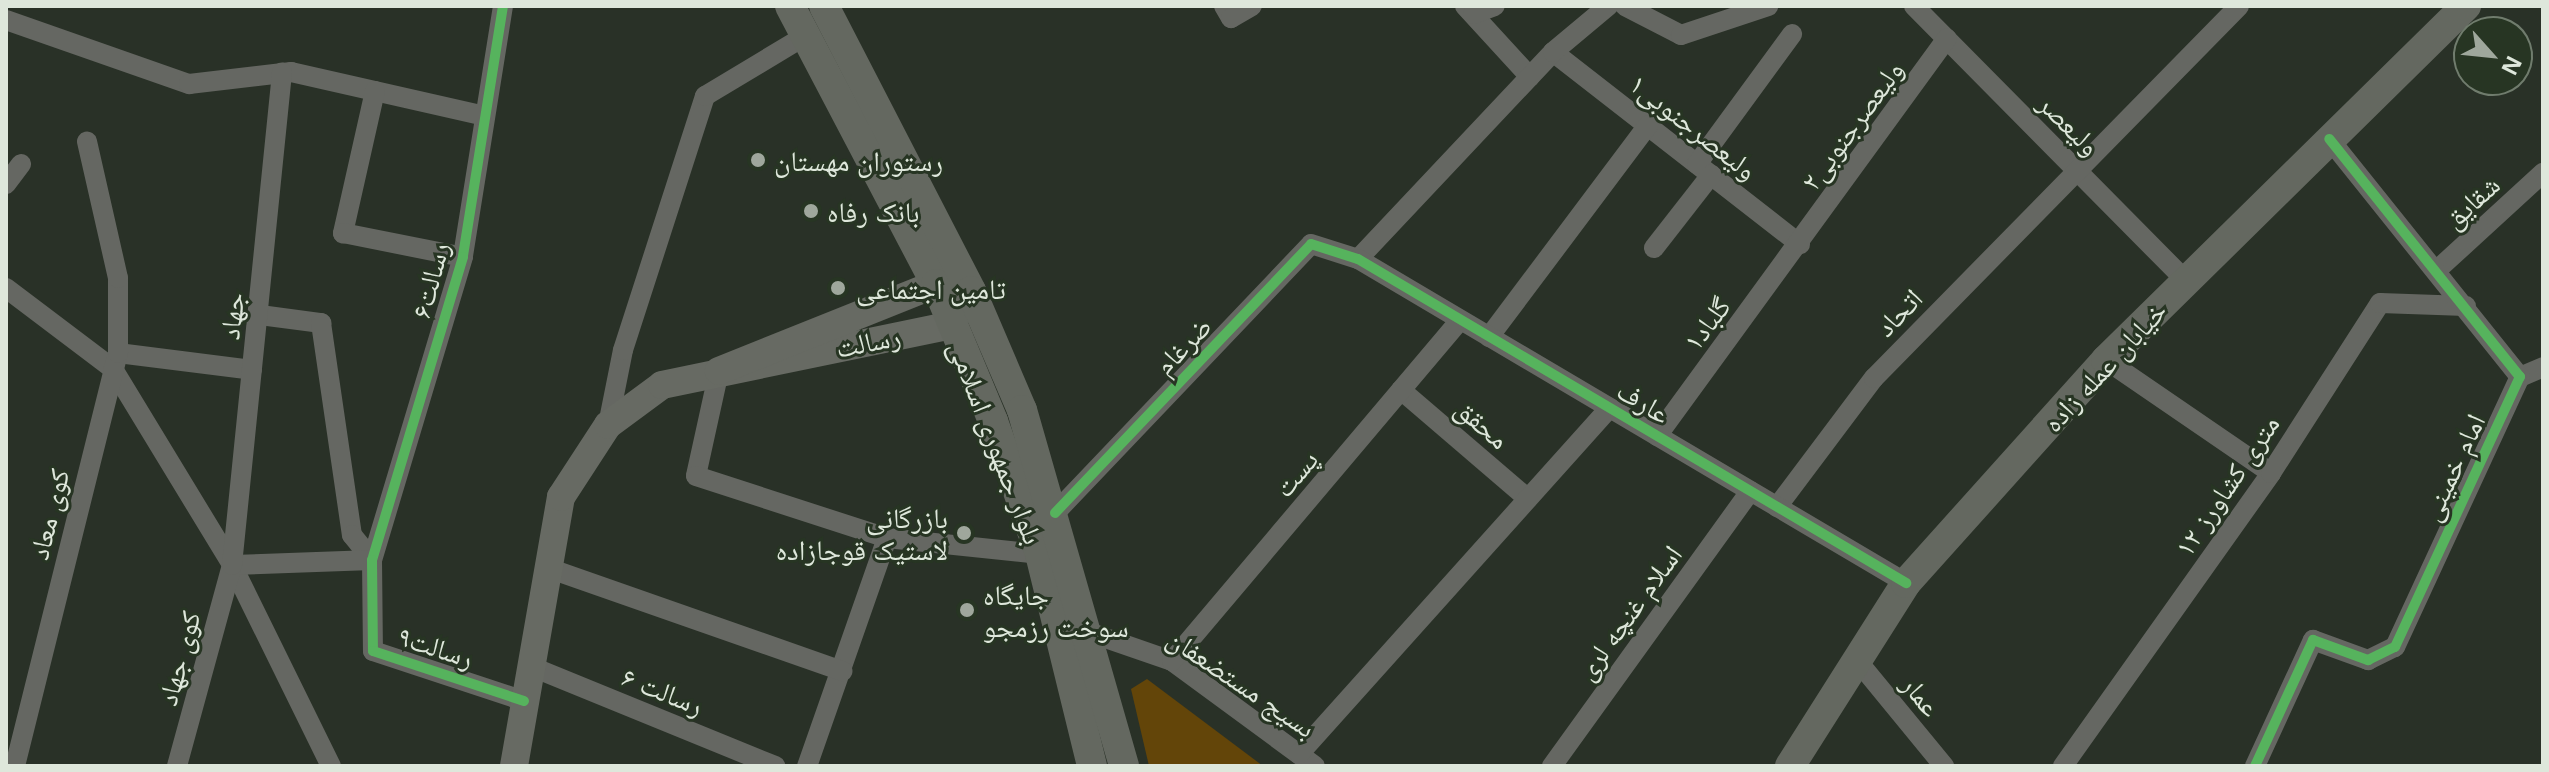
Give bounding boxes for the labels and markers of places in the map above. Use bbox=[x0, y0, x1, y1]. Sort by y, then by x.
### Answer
place label: رستوران مهستان bbox=[774, 143, 943, 177]
marker: رستوران مهستان bbox=[749, 151, 767, 169]
place label: بانک رفاه bbox=[827, 194, 920, 228]
marker: بانک رفاه bbox=[802, 202, 820, 220]
place label: تامین اجتماعی bbox=[856, 271, 1006, 305]
marker: تامین اجتماعی bbox=[827, 277, 849, 299]
place label: بازرگانی لاستیک قوجازاده bbox=[776, 500, 948, 566]
marker: بازرگانی لاستیک قوجازاده bbox=[955, 524, 973, 542]
place label: جایگاه سوخت رزمجو bbox=[983, 577, 1129, 643]
marker: جایگاه سوخت رزمجو bbox=[958, 601, 976, 619]

